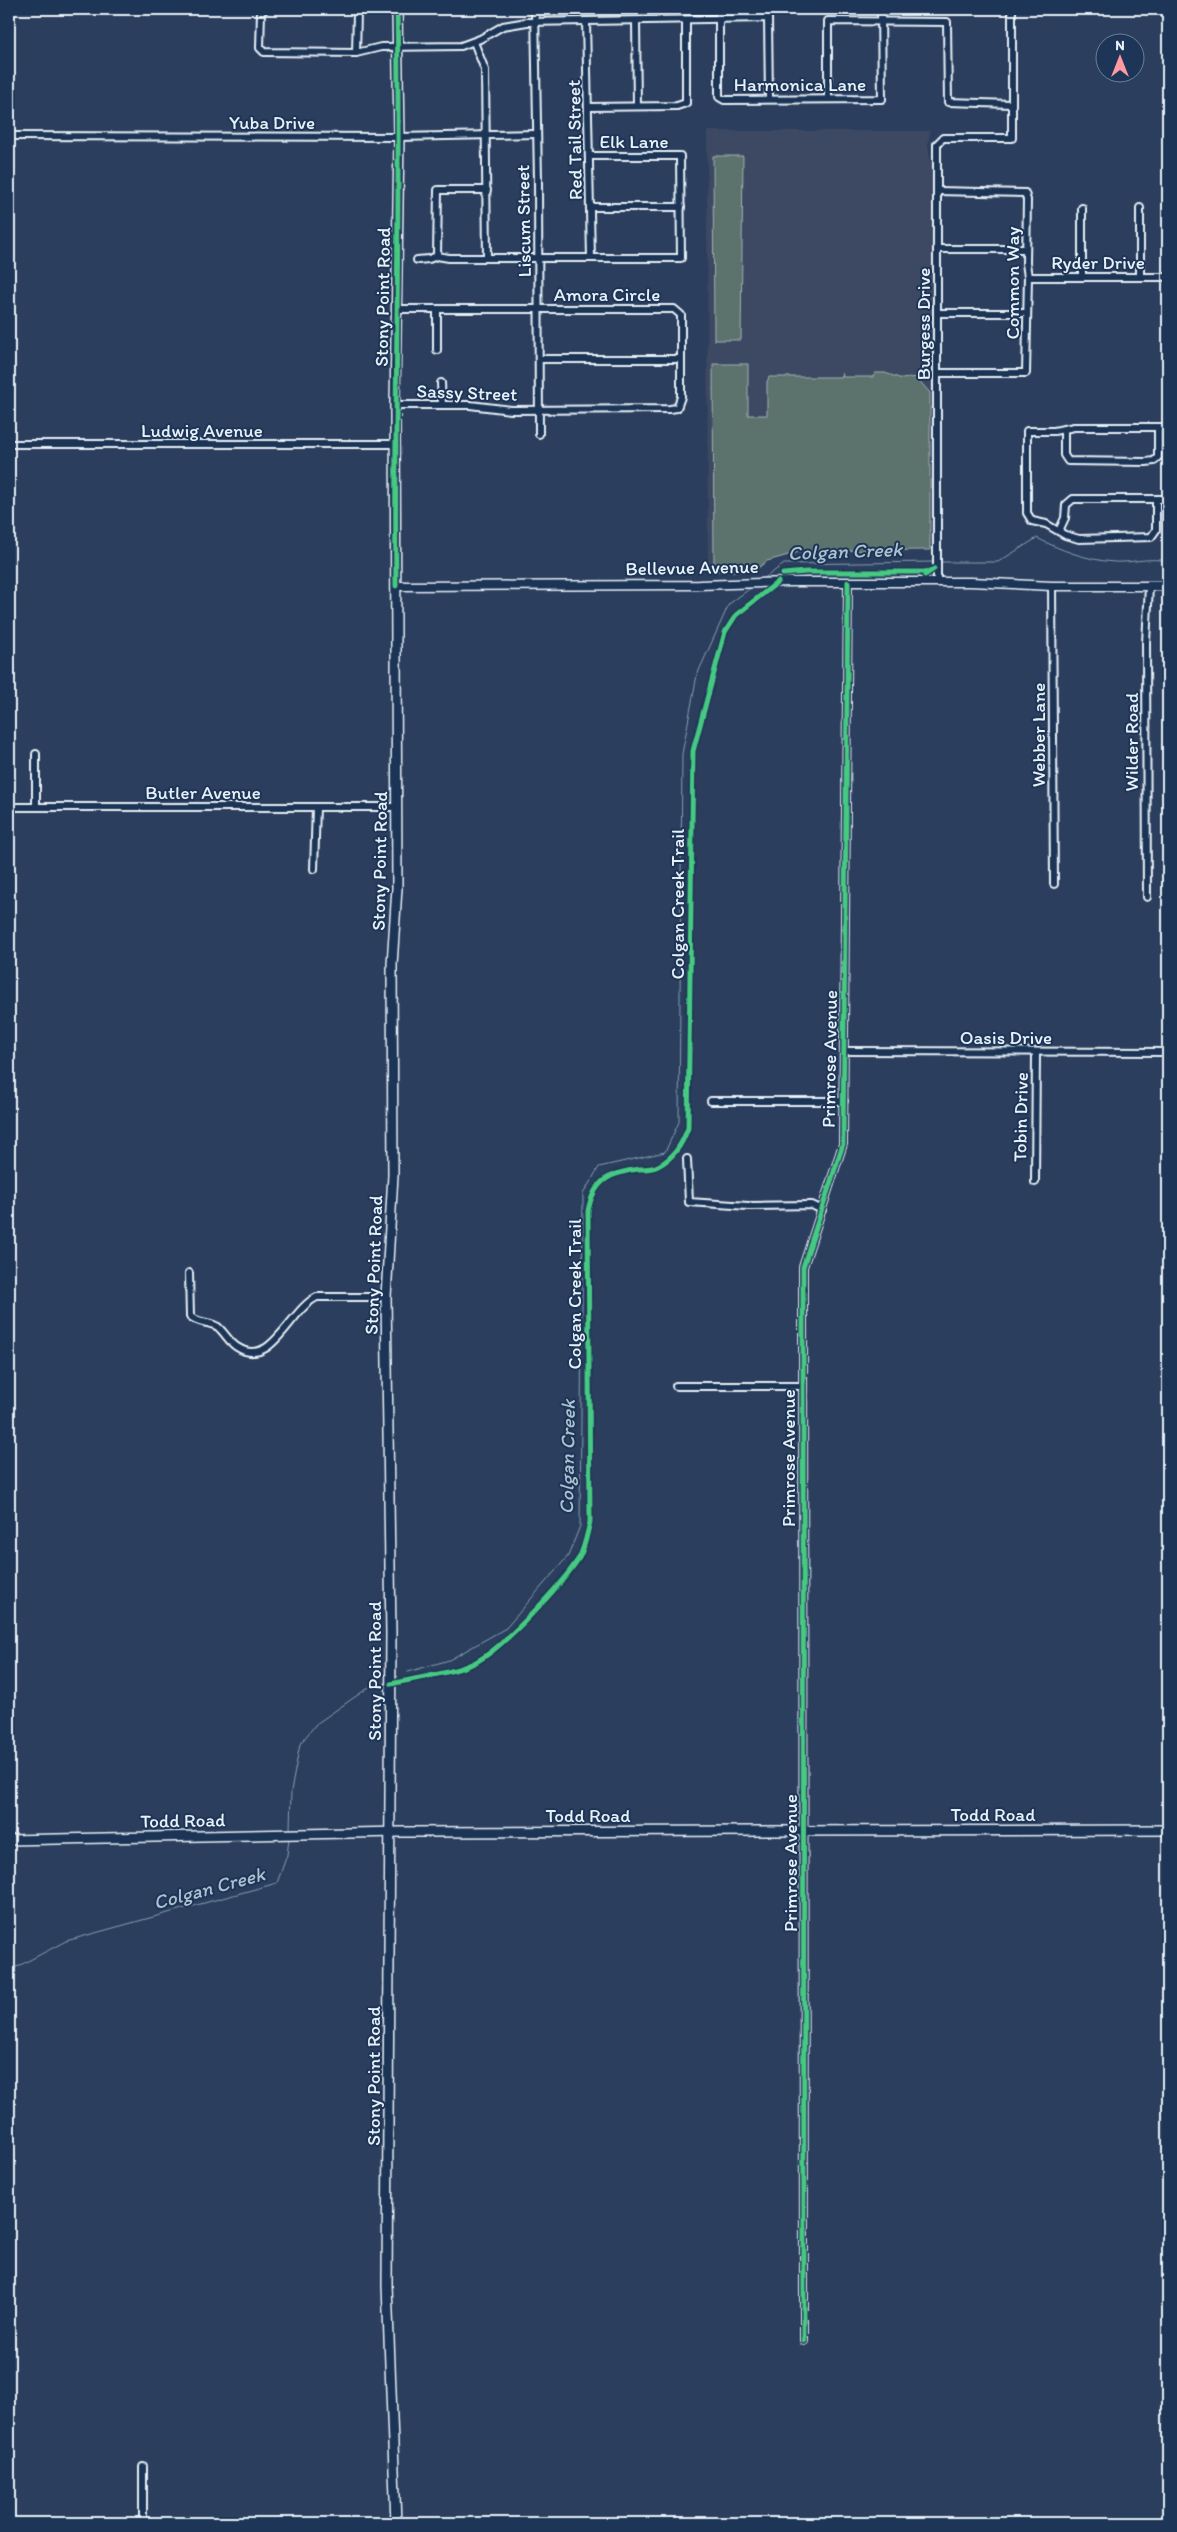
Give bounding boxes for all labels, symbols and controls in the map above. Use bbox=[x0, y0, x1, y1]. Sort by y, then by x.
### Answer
north arrow bbox=[1094, 32, 1144, 82]
text: N bbox=[1115, 37, 1125, 54]
street label: Harmonica Lane bbox=[734, 73, 866, 96]
street label: Red Tail Street bbox=[562, 80, 587, 200]
street label: Yuba Drive bbox=[229, 111, 315, 134]
street label: Elk Lane bbox=[599, 130, 669, 153]
street label: Liscum Street bbox=[511, 165, 536, 277]
street label: Stony Point Road bbox=[370, 226, 395, 367]
street label: Common Way bbox=[1001, 226, 1024, 339]
street label: Ryder Drive bbox=[1051, 251, 1145, 274]
street label: Burgess Drive bbox=[912, 268, 935, 380]
street label: Amora Circle bbox=[554, 283, 660, 306]
street label: Sassy Street bbox=[416, 379, 518, 406]
street label: Ludwig Avenue bbox=[141, 419, 263, 442]
water label: Colgan Creek bbox=[787, 537, 904, 565]
street label: Bellevue Avenue bbox=[625, 555, 759, 580]
street label: Webber Lane bbox=[1027, 683, 1050, 787]
street label: Wilder Road bbox=[1120, 692, 1143, 792]
street label: Butler Avenue bbox=[145, 781, 261, 804]
street label: Stony Point Road bbox=[367, 790, 392, 931]
street label: Colgan Creek Trail bbox=[666, 828, 689, 979]
street label: Primrose Avenue bbox=[817, 990, 842, 1128]
street label: Oasis Drive bbox=[960, 1026, 1052, 1049]
street label: Tobin Drive bbox=[1008, 1072, 1033, 1162]
street label: Stony Point Road bbox=[360, 1194, 387, 1335]
street label: Colgan Creek Trail bbox=[563, 1218, 586, 1369]
street label: Primrose Avenue bbox=[777, 1389, 800, 1527]
water label: Colgan Creek bbox=[554, 1398, 580, 1515]
street label: Stony Point Road bbox=[363, 1601, 386, 1741]
street label: Primrose Avenue bbox=[779, 1794, 802, 1932]
street label: Todd Road bbox=[950, 1803, 1036, 1826]
street label: Todd Road bbox=[545, 1804, 631, 1827]
street label: Todd Road bbox=[140, 1808, 226, 1833]
water label: Colgan Creek bbox=[151, 1861, 269, 1914]
street label: Stony Point Road bbox=[362, 2006, 385, 2146]

